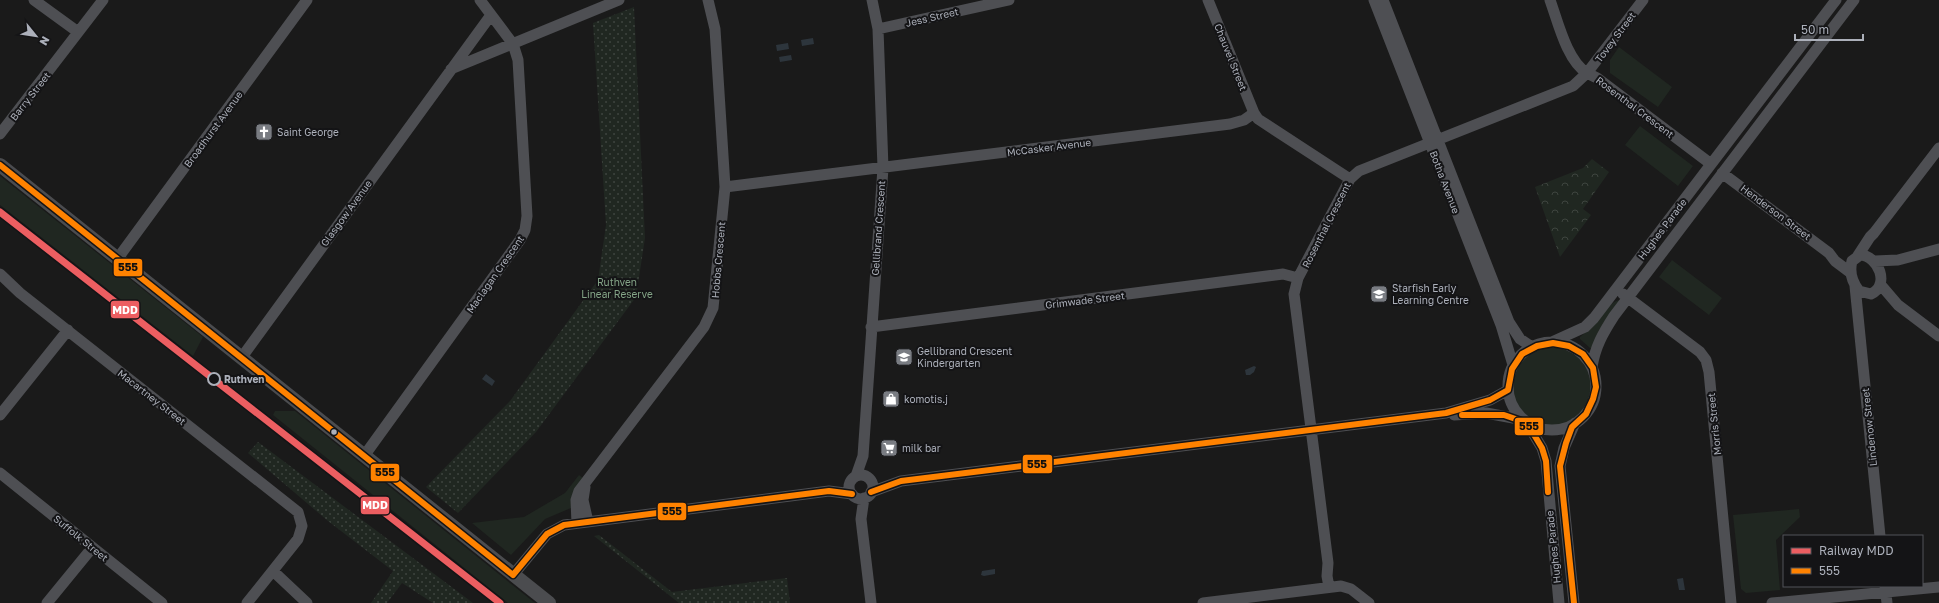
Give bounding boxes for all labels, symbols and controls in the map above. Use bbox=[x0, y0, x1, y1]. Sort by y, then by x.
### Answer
street label: Jess Street bbox=[904, 5, 960, 29]
street label: Tovey Street bbox=[1592, 10, 1638, 64]
north arrow bbox=[16, 16, 56, 56]
scale bar bbox=[1795, 16, 1863, 42]
street label: Chauvel Street bbox=[1212, 22, 1250, 92]
text: 50 m bbox=[1801, 22, 1829, 37]
text: N bbox=[37, 34, 53, 48]
street label: Barry Street bbox=[7, 69, 53, 123]
street label: Rosenthal Crescent bbox=[1594, 74, 1676, 140]
street label: Broadhurst Avenue bbox=[181, 88, 245, 170]
church icon: Saint George bbox=[254, 122, 274, 142]
place label: Saint George bbox=[277, 126, 339, 138]
street label: McCasker Avenue bbox=[1006, 136, 1092, 158]
street label: Botha Avenue bbox=[1428, 149, 1463, 215]
street label: Glasgow Avenue bbox=[318, 177, 374, 249]
street label: Gellibrand Crescent bbox=[869, 180, 887, 276]
street label: Rosenthal Crescent bbox=[1299, 180, 1353, 270]
street label: Henderson Street bbox=[1738, 182, 1814, 242]
street label: Hughes Parade bbox=[1635, 196, 1689, 262]
street label: Hobbs Crescent bbox=[709, 221, 727, 299]
street label: Maclagan Crescent bbox=[464, 233, 526, 315]
line badge: 555 bbox=[113, 258, 143, 277]
text: 555 bbox=[118, 260, 138, 273]
park label: Ruthven Linear Reserve bbox=[581, 276, 653, 300]
place label: Starfish Early Learning Centre bbox=[1392, 282, 1469, 306]
school or university icon: Starfish Early Learning Centre bbox=[1369, 284, 1389, 304]
street label: Grimwade Street bbox=[1045, 289, 1125, 311]
line badge: MDD bbox=[110, 300, 140, 319]
text: MDD bbox=[112, 303, 138, 316]
place label: Gellibrand Crescent Kindergarten bbox=[917, 345, 1012, 369]
school or university icon: Gellibrand Crescent Kindergarten bbox=[894, 347, 914, 367]
street label: Macartney Street bbox=[116, 367, 188, 427]
marker: Ruthven bbox=[207, 372, 221, 386]
place label: Ruthven bbox=[224, 373, 264, 385]
street label: Lindenow Street bbox=[1859, 387, 1879, 467]
shop icon: komotis.j bbox=[881, 389, 901, 409]
street label: Morris Street bbox=[1705, 392, 1723, 456]
place label: komotis.j bbox=[904, 393, 948, 405]
line badge: 555 bbox=[1514, 417, 1544, 436]
text: 555 bbox=[1519, 419, 1539, 432]
unlabelled marker bbox=[329, 427, 339, 437]
supermarket icon: milk bar bbox=[879, 438, 899, 458]
place label: milk bar bbox=[902, 442, 941, 454]
line badge: 555 bbox=[1022, 454, 1053, 474]
text: 555 bbox=[1027, 457, 1047, 470]
line badge: 555 bbox=[370, 463, 400, 482]
text: 555 bbox=[375, 465, 395, 478]
line badge: MDD bbox=[360, 496, 390, 515]
text: MDD bbox=[362, 498, 388, 511]
line badge: 555 bbox=[657, 502, 687, 521]
text: 555 bbox=[662, 504, 682, 517]
street label: Hughes Parade bbox=[1543, 510, 1563, 584]
street label: Suffolk Street bbox=[51, 512, 111, 564]
legend bbox=[1783, 535, 1923, 587]
text: Railway MDD bbox=[1819, 543, 1894, 558]
text: 555 bbox=[1819, 563, 1840, 578]

